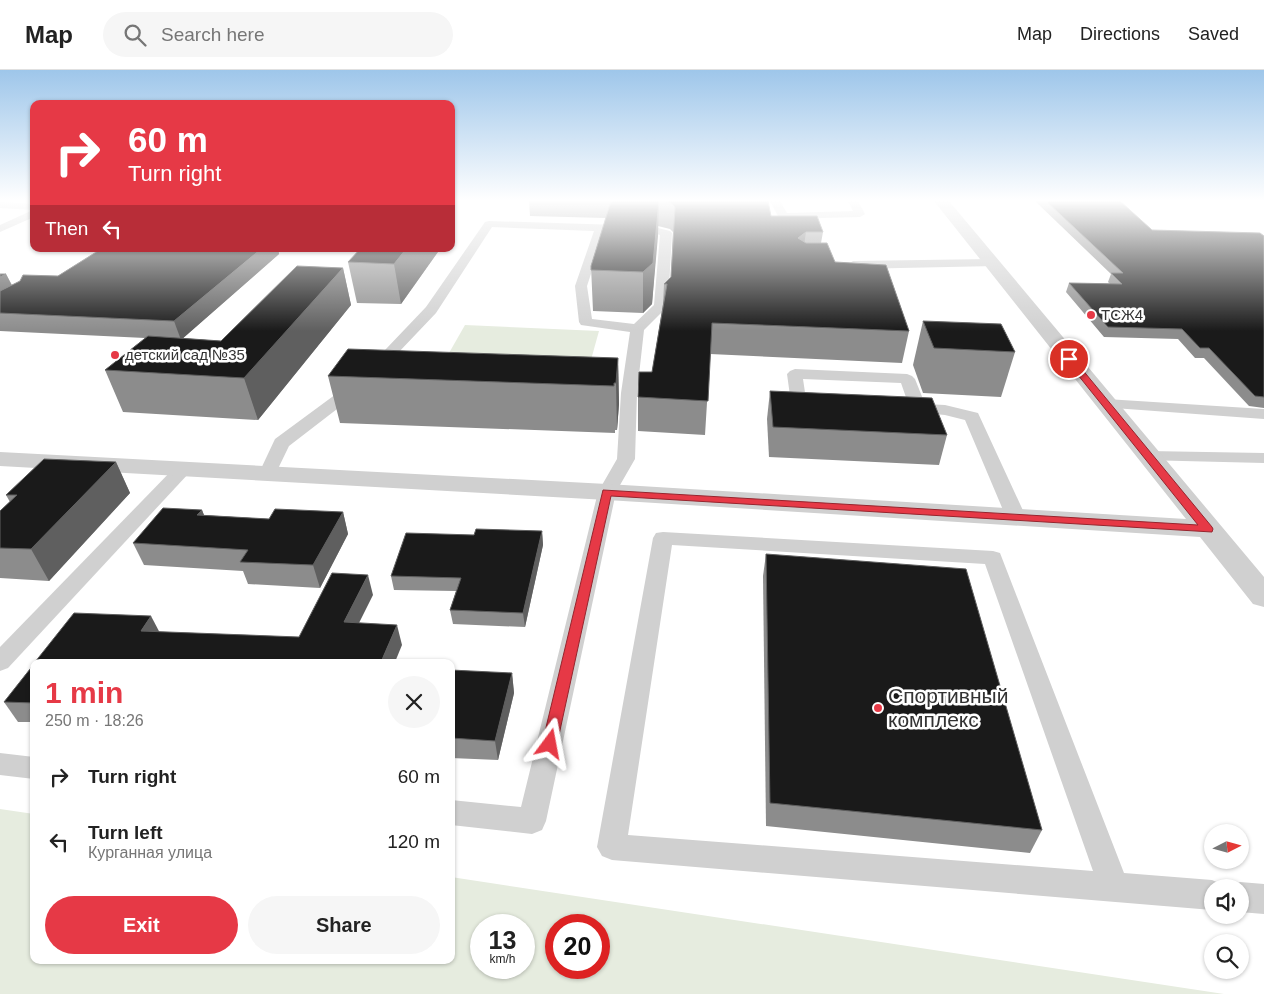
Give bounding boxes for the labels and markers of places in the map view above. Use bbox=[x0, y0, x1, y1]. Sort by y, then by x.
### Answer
place label: ТСЖ4 bbox=[1101, 306, 1143, 323]
marker: ТСЖ4 bbox=[1085, 309, 1097, 321]
pin bbox=[1048, 338, 1090, 380]
place label: детский сад №35 bbox=[125, 346, 245, 363]
marker: детский сад №35 bbox=[109, 349, 121, 361]
place label: Спортивный комплекс bbox=[888, 684, 1008, 731]
marker: Спортивный комплекс bbox=[872, 702, 884, 714]

